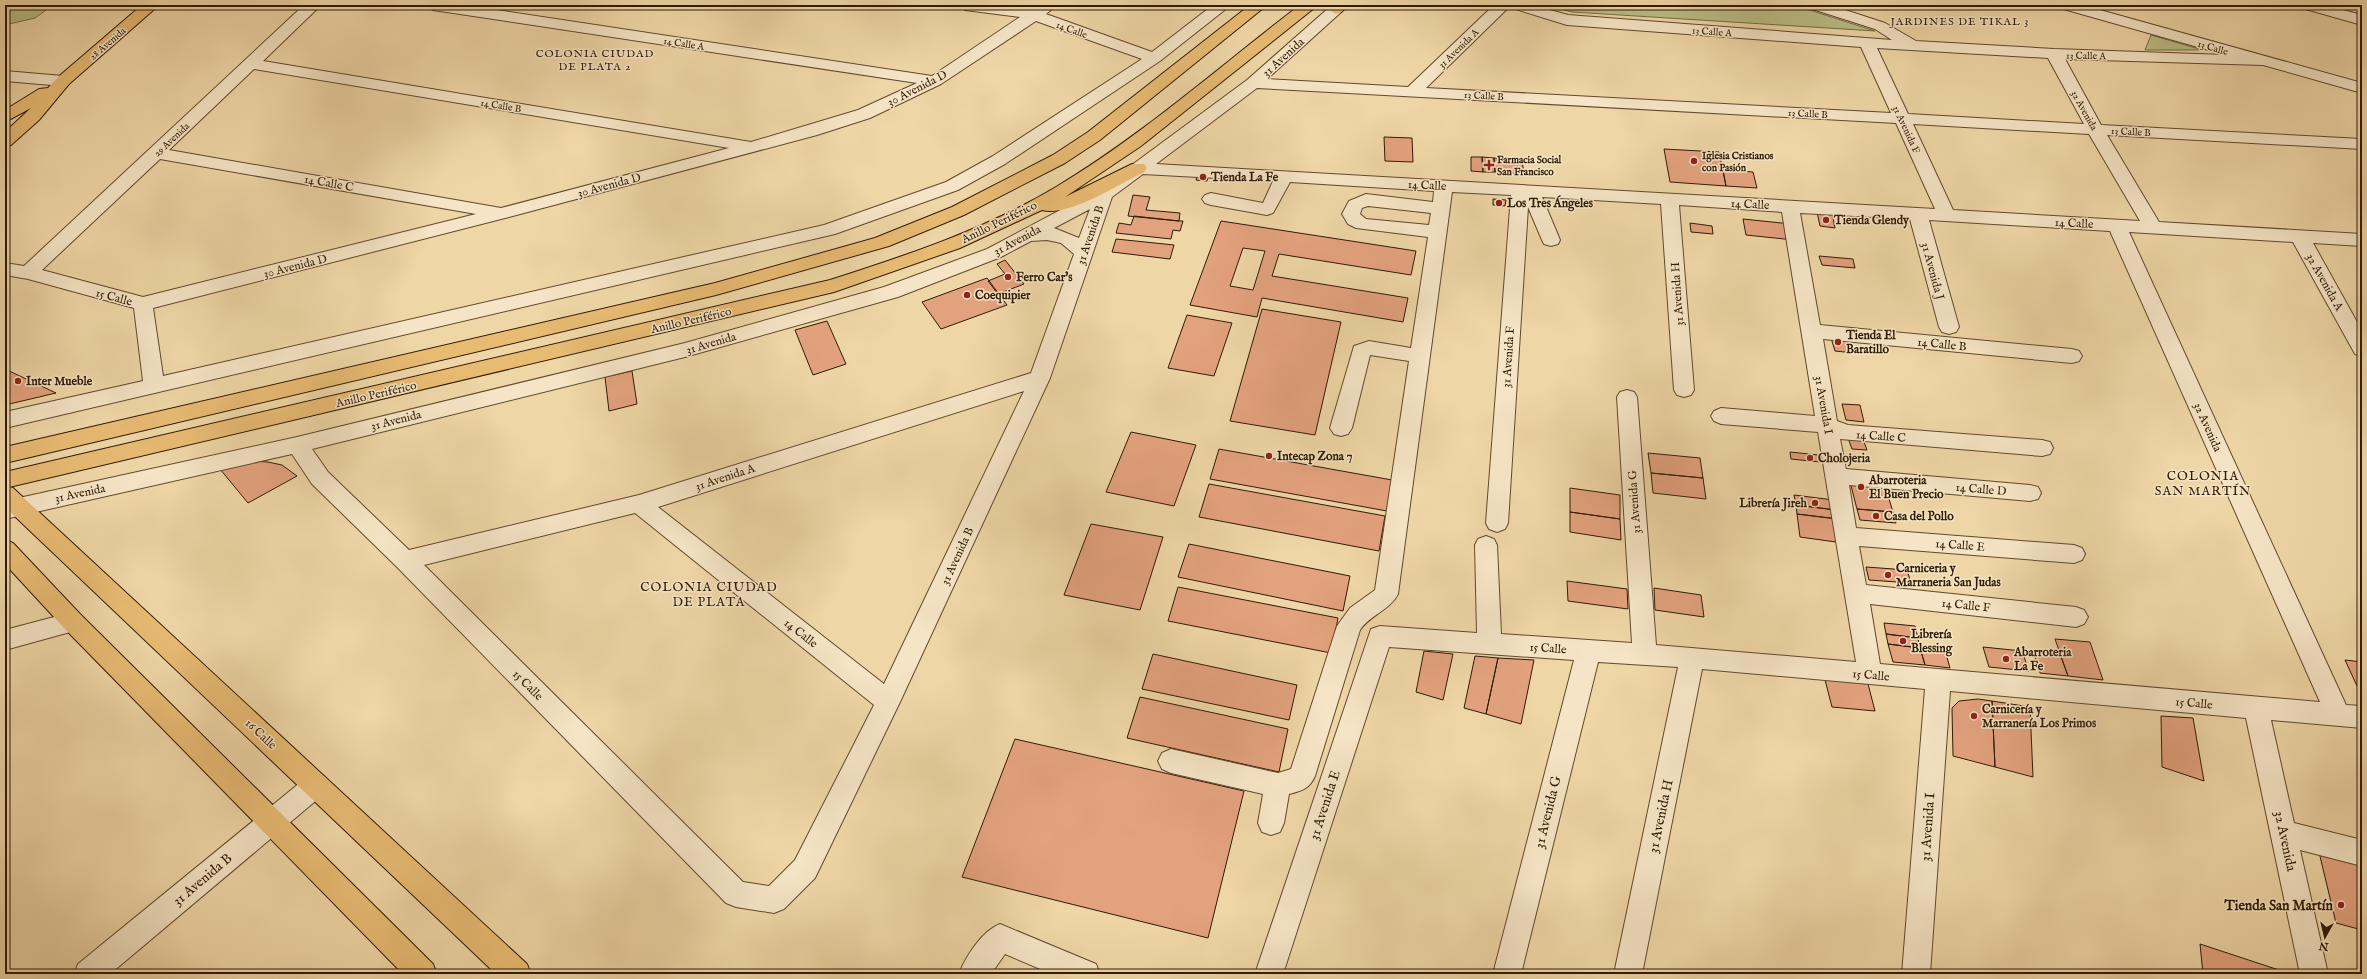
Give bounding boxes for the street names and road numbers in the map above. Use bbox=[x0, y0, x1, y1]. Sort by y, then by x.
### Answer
street label: 14 Calle bbox=[1054, 19, 1089, 42]
street label: 28 Avenida bbox=[87, 24, 129, 63]
street label: 13 Calle A bbox=[1691, 25, 1733, 40]
street label: 31 Avenida A bbox=[1436, 26, 1482, 72]
street label: 31 Avenida bbox=[1259, 34, 1308, 80]
street label: 14 Calle A bbox=[662, 35, 705, 54]
street label: 13 Calle bbox=[2196, 38, 2230, 59]
street label: 13 Calle A bbox=[2066, 50, 2106, 63]
street label: 30 Avenida D bbox=[885, 67, 950, 110]
street label: 32 Avenida bbox=[2067, 88, 2100, 134]
street label: 13 Calle B bbox=[1464, 89, 1505, 104]
street label: 14 Calle B bbox=[479, 97, 522, 116]
street label: 31 Avenida F bbox=[1889, 104, 1923, 156]
street label: 13 Calle B bbox=[1788, 107, 1829, 122]
street label: 29 Avenida bbox=[151, 120, 193, 160]
street label: 13 Calle B bbox=[2111, 125, 2152, 140]
street label: 30 Avenida D bbox=[576, 170, 643, 201]
street label: 14 Calle C bbox=[303, 172, 355, 195]
street label: 14 Calle bbox=[1407, 177, 1447, 194]
street label: 14 Calle bbox=[1730, 196, 1770, 213]
street label: Anillo Periférico bbox=[958, 197, 1040, 248]
street label: 31 Avenida B bbox=[1073, 203, 1108, 267]
street label: 14 Calle bbox=[2054, 215, 2094, 232]
street label: 31 Avenida bbox=[991, 221, 1044, 259]
street label: 31 Avenida J bbox=[1917, 241, 1947, 302]
street label: 30 Avenida D bbox=[262, 251, 329, 282]
street label: 32 Avenida A bbox=[2303, 251, 2347, 314]
street label: 31 Avenida H bbox=[1668, 261, 1687, 327]
street label: 15 Calle bbox=[94, 285, 134, 310]
street label: Anillo Periférico bbox=[648, 304, 733, 337]
street label: 31 Avenida F bbox=[1499, 325, 1518, 388]
street label: 31 Avenida bbox=[684, 329, 739, 358]
street label: 14 Calle B bbox=[1917, 334, 1967, 355]
street label: 31 Avenida I bbox=[1811, 375, 1836, 436]
street label: Anillo Periférico bbox=[333, 378, 418, 411]
street label: 32 Avenida bbox=[2190, 400, 2225, 455]
street label: 31 Avenida bbox=[369, 407, 424, 434]
street label: 14 Calle C bbox=[1856, 427, 1907, 446]
street label: 31 Avenida A bbox=[693, 460, 758, 494]
street label: 31 Avenida G bbox=[1625, 469, 1644, 534]
street label: 14 Calle D bbox=[1955, 480, 2007, 499]
street label: 31 Avenida bbox=[53, 481, 108, 506]
street label: 31 Avenida B bbox=[938, 525, 977, 587]
street label: 14 Calle E bbox=[1935, 536, 1985, 555]
street label: 14 Calle F bbox=[1941, 595, 1991, 616]
street label: 14 Calle bbox=[781, 616, 821, 652]
street label: 15 Calle bbox=[1529, 640, 1568, 657]
street label: 15 Calle bbox=[1852, 666, 1891, 685]
street label: 15 Calle bbox=[509, 667, 546, 704]
street label: 15 Calle bbox=[2175, 694, 2214, 713]
street label: 16 Calle bbox=[242, 716, 280, 753]
street label: 31 Avenida E bbox=[1305, 768, 1345, 843]
street label: 31 Avenida G bbox=[1530, 773, 1566, 850]
street label: 31 Avenida H bbox=[1644, 778, 1678, 855]
street label: 31 Avenida I bbox=[1917, 792, 1939, 862]
street label: 32 Avenida bbox=[2270, 809, 2300, 874]
street label: 31 Avenida B bbox=[169, 850, 236, 910]

